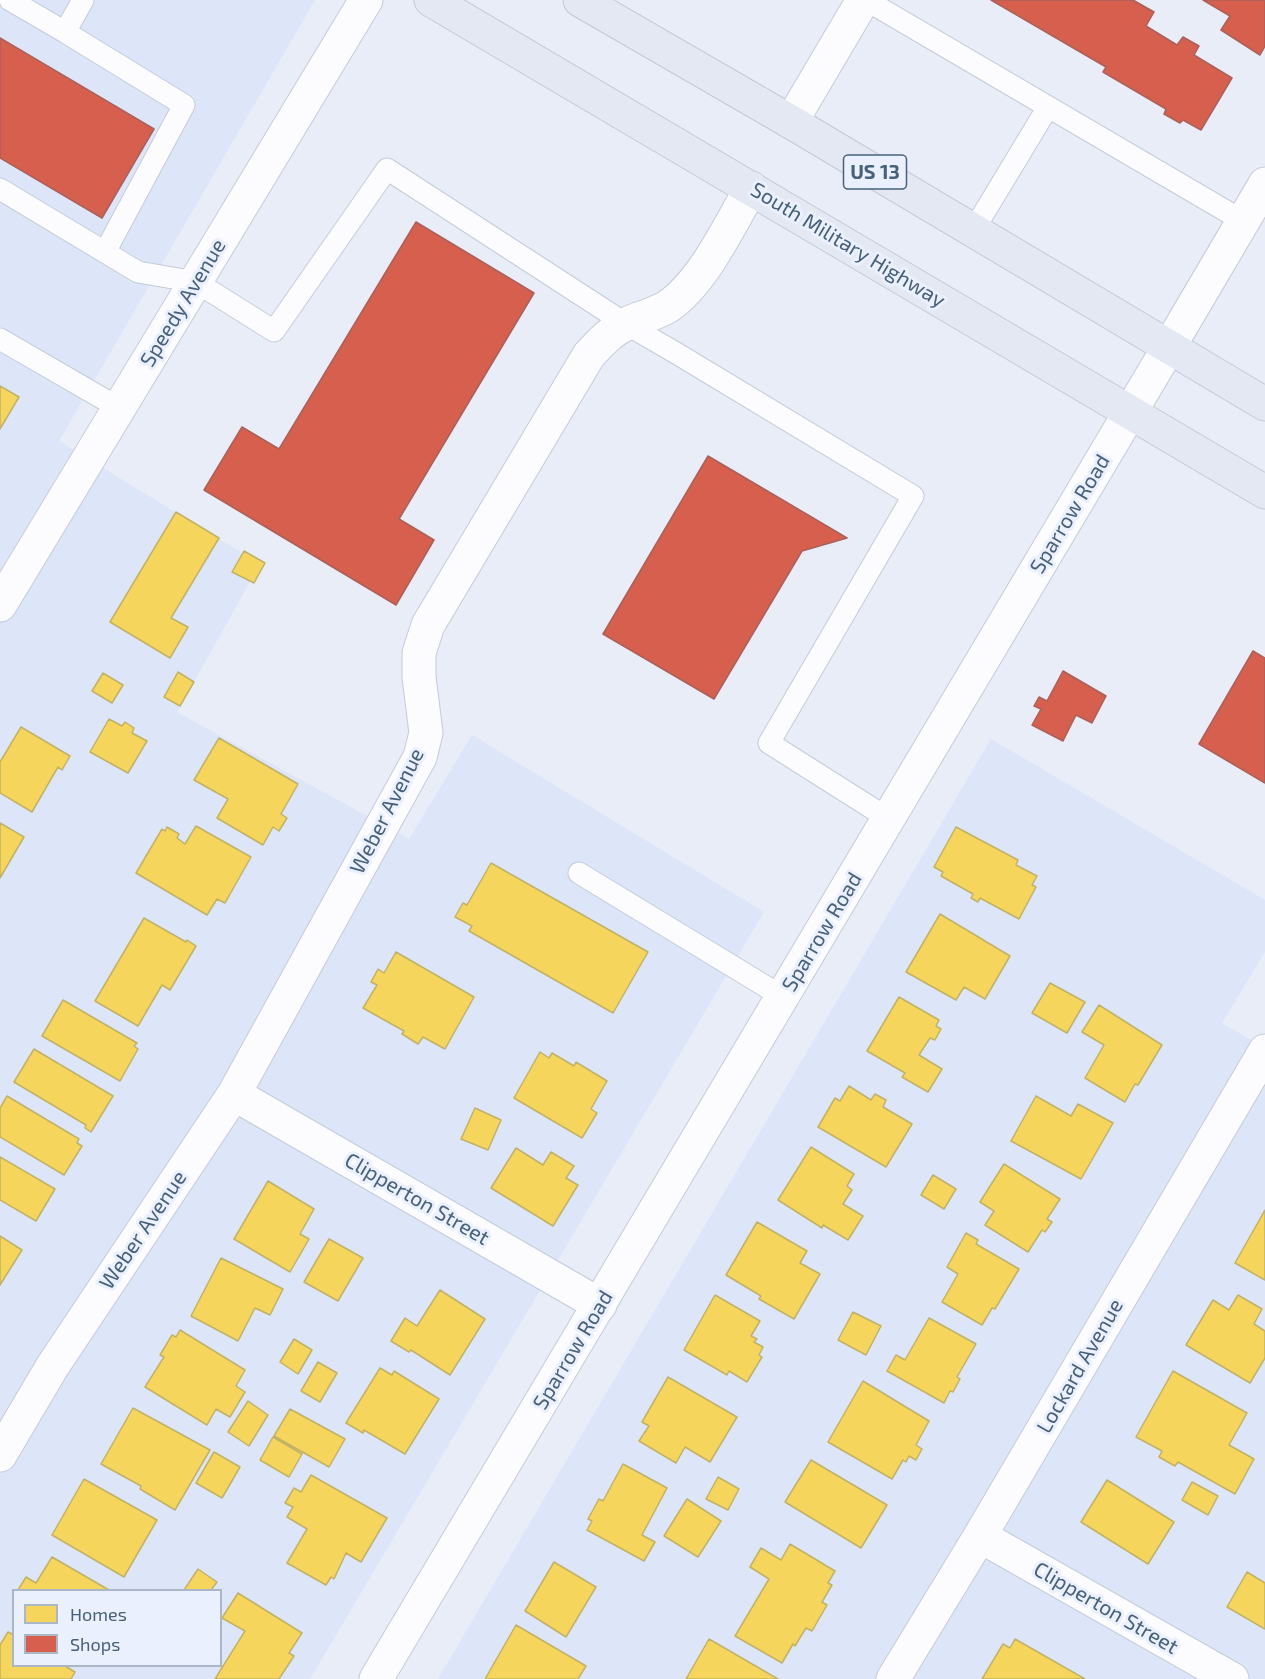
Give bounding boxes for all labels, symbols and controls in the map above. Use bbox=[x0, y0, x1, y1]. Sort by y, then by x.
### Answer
road number: US 13 bbox=[844, 155, 906, 189]
street label: South Military Highway bbox=[746, 177, 950, 313]
street label: Speedy Avenue bbox=[135, 234, 231, 372]
street label: Sparrow Road bbox=[1025, 450, 1115, 578]
street label: Weber Avenue bbox=[345, 744, 429, 878]
street label: Sparrow Road bbox=[777, 868, 867, 996]
street label: Clipperton Street bbox=[340, 1147, 494, 1251]
street label: Weber Avenue bbox=[94, 1166, 192, 1294]
street label: Sparrow Road bbox=[528, 1286, 618, 1414]
street label: Lockard Avenue bbox=[1031, 1295, 1129, 1437]
street label: Clipperton Street bbox=[1029, 1556, 1183, 1660]
legend bbox=[12, 1589, 222, 1667]
text: Homes bbox=[70, 1603, 127, 1625]
text: Shops bbox=[70, 1633, 120, 1655]

